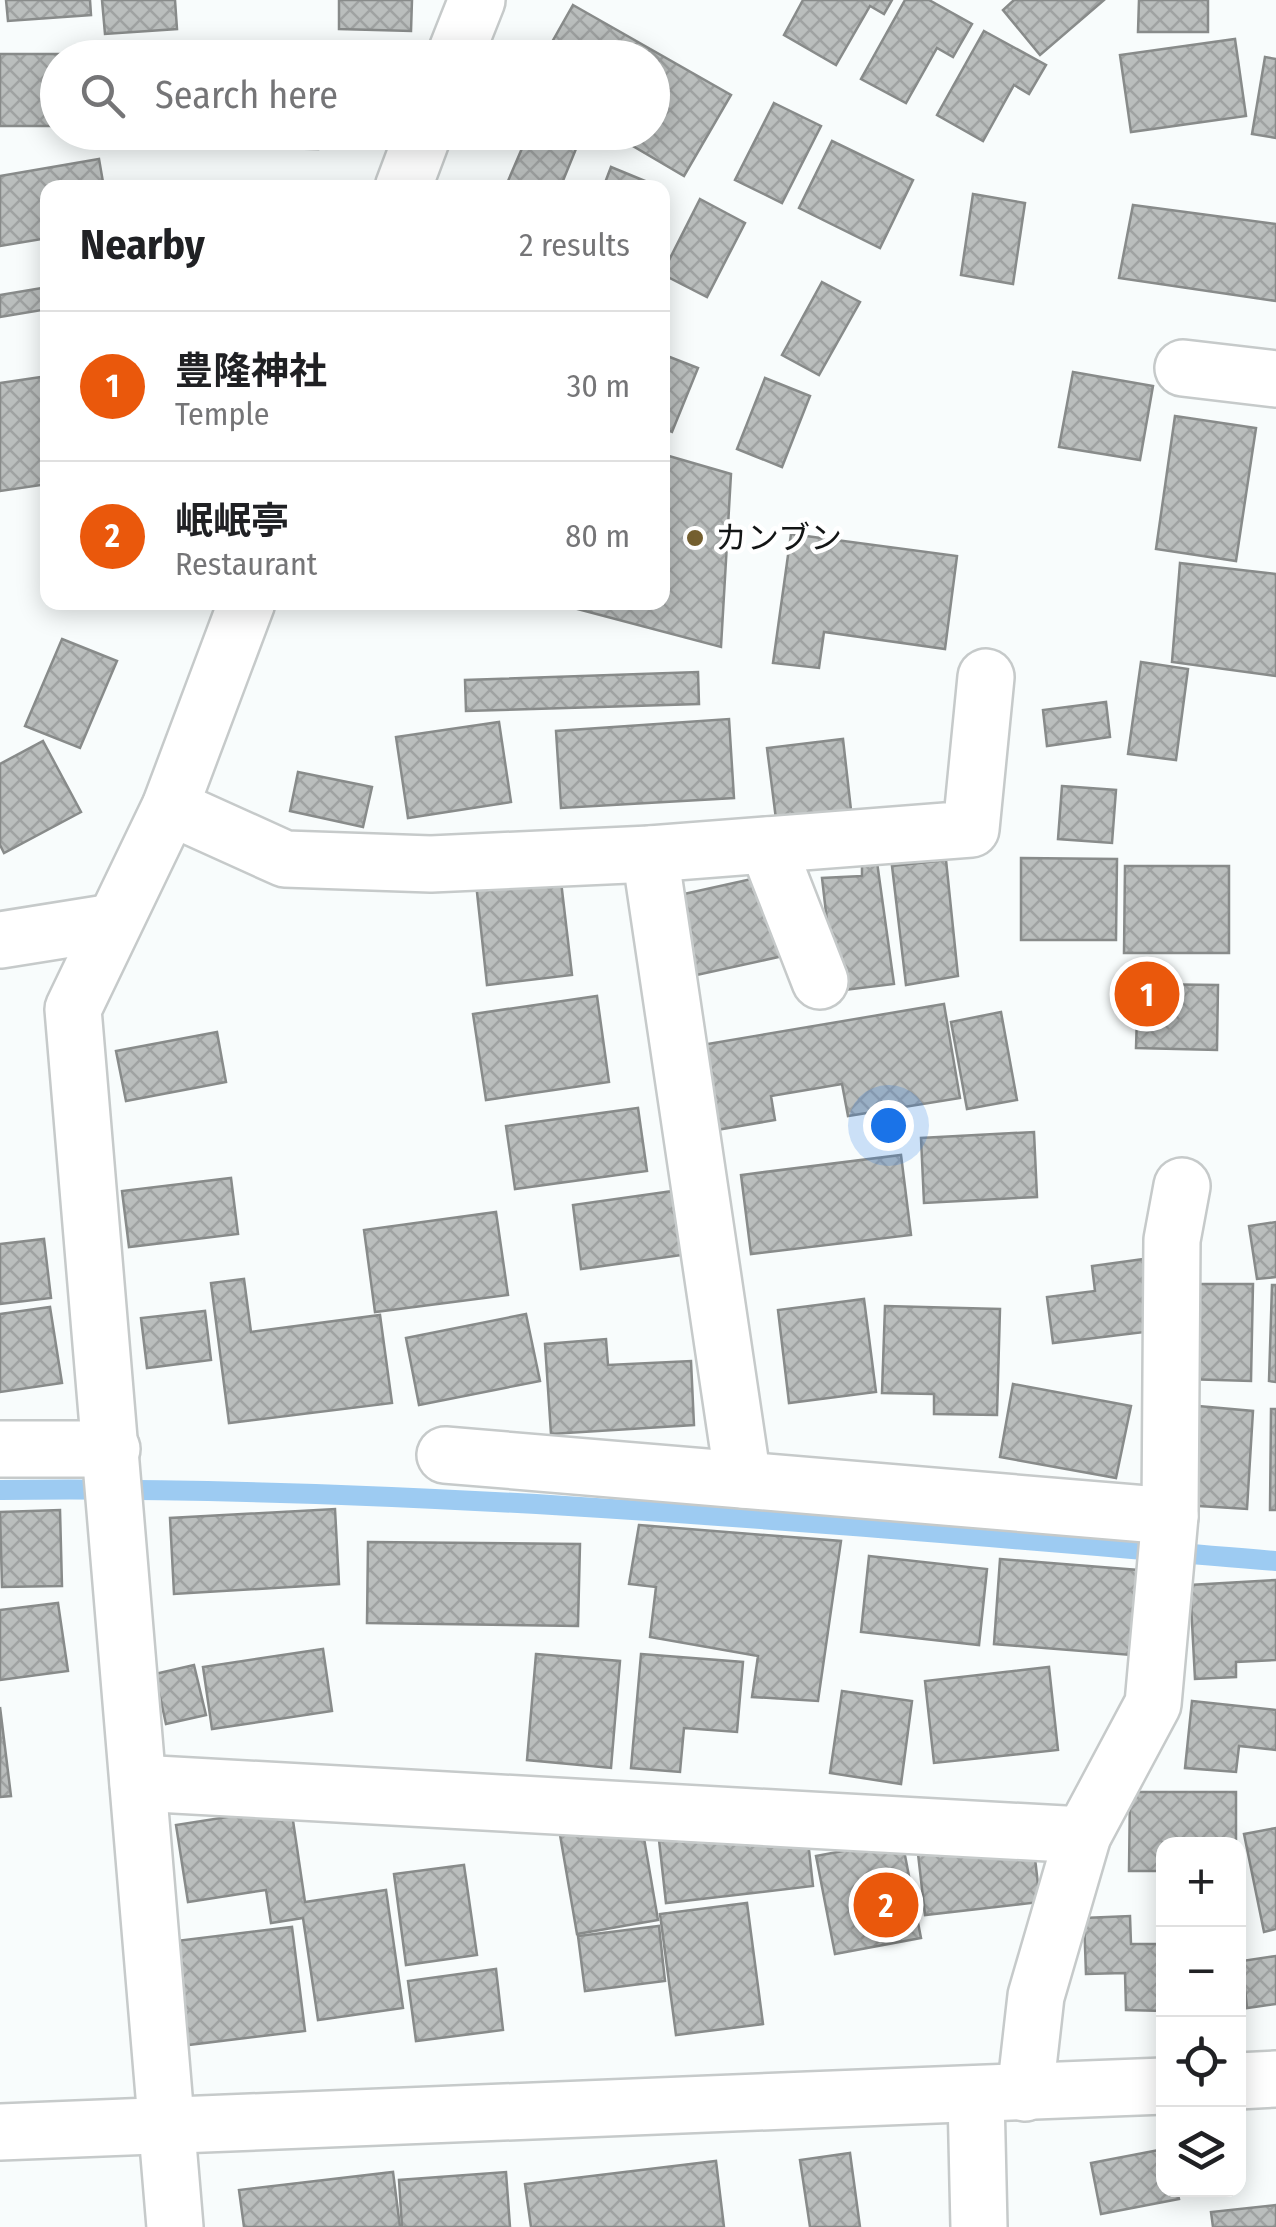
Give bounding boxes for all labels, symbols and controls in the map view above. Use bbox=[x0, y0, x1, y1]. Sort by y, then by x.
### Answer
search box bbox=[40, 40, 670, 150]
icon: search bbox=[75, 68, 130, 123]
text: Search here bbox=[155, 72, 338, 118]
text: Nearby bbox=[80, 220, 205, 270]
text: 2 results bbox=[519, 226, 630, 264]
text: 豊隆神社 bbox=[175, 348, 327, 394]
text: 1 bbox=[106, 367, 119, 405]
text: 30 m bbox=[567, 367, 630, 405]
text: Temple bbox=[175, 395, 270, 433]
text: 岷岷亭 bbox=[175, 498, 289, 544]
text: 2 bbox=[105, 517, 120, 555]
text: 80 m bbox=[565, 517, 630, 555]
place label: カンブン bbox=[715, 519, 842, 557]
marker: カンブン bbox=[684, 527, 706, 549]
text: Restaurant bbox=[175, 545, 317, 583]
pin: 1 bbox=[1114, 956, 1180, 1032]
your location bbox=[863, 1100, 914, 1151]
map controls bbox=[1156, 1837, 1246, 2197]
button: + bbox=[1156, 1837, 1246, 1927]
pin: 2 bbox=[854, 1868, 918, 1942]
button: − bbox=[1156, 1927, 1246, 2017]
button: locate bbox=[1156, 2017, 1246, 2107]
button: layers bbox=[1156, 2107, 1246, 2197]

